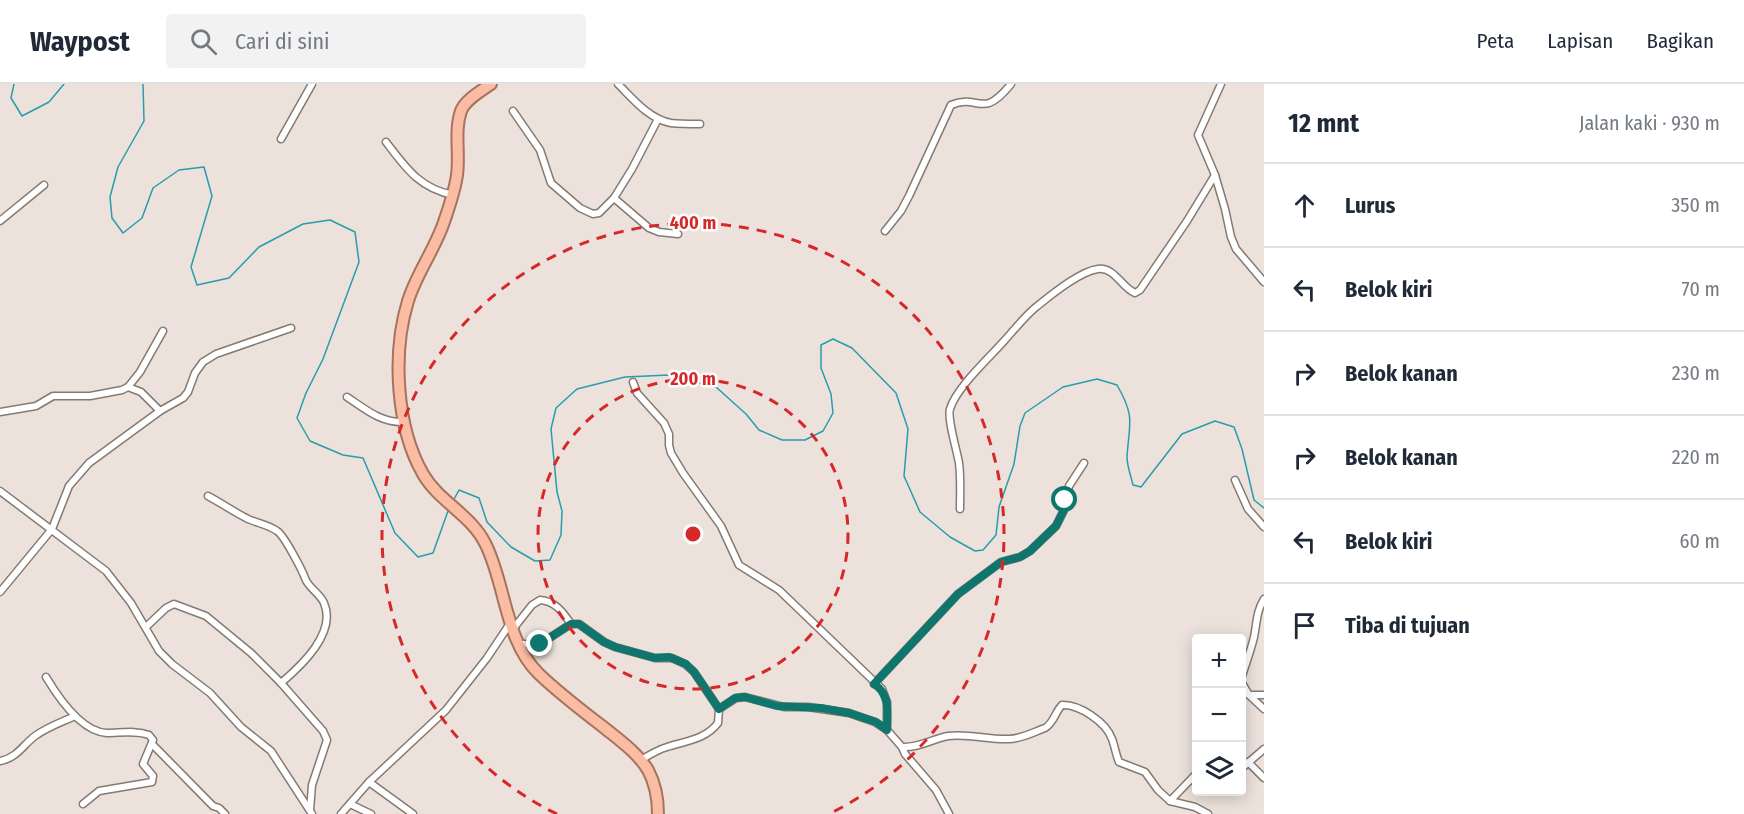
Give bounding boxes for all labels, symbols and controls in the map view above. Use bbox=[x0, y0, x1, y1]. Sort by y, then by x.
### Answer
search box bbox=[166, 14, 586, 68]
text: Waypost bbox=[30, 25, 130, 58]
icon: search bbox=[187, 25, 220, 58]
text: Cari di sini bbox=[235, 28, 330, 55]
text: Peta bbox=[1477, 28, 1514, 54]
text: Lapisan bbox=[1547, 28, 1613, 54]
text: Bagikan bbox=[1646, 28, 1714, 54]
text: 12 mnt bbox=[1288, 108, 1359, 139]
text: Jalan kaki · 930 m bbox=[1579, 111, 1720, 135]
icon: ahead bbox=[1288, 189, 1321, 222]
text: Lurus bbox=[1345, 192, 1395, 219]
text: 350 m bbox=[1671, 193, 1720, 217]
text: 400 m bbox=[670, 212, 716, 234]
icon: left bbox=[1288, 273, 1321, 306]
text: Belok kiri bbox=[1345, 276, 1433, 303]
text: 70 m bbox=[1682, 277, 1720, 301]
icon: right bbox=[1288, 357, 1321, 390]
text: Belok kanan bbox=[1345, 360, 1458, 387]
text: 230 m bbox=[1672, 361, 1720, 385]
text: 200 m bbox=[669, 368, 716, 390]
icon: right bbox=[1288, 441, 1321, 474]
text: Belok kanan bbox=[1345, 444, 1458, 471]
text: 220 m bbox=[1672, 445, 1720, 469]
route start bbox=[1051, 486, 1077, 512]
centre of rings bbox=[683, 524, 703, 544]
icon: left bbox=[1288, 525, 1321, 558]
text: Belok kiri bbox=[1345, 528, 1433, 555]
text: 60 m bbox=[1680, 529, 1720, 553]
icon: arrive bbox=[1288, 609, 1321, 642]
text: Tiba di tujuan bbox=[1345, 612, 1470, 639]
route end bbox=[526, 630, 552, 656]
map controls bbox=[1192, 634, 1246, 796]
button: + bbox=[1192, 634, 1246, 688]
button: − bbox=[1192, 688, 1246, 742]
button: layers bbox=[1192, 742, 1246, 796]

